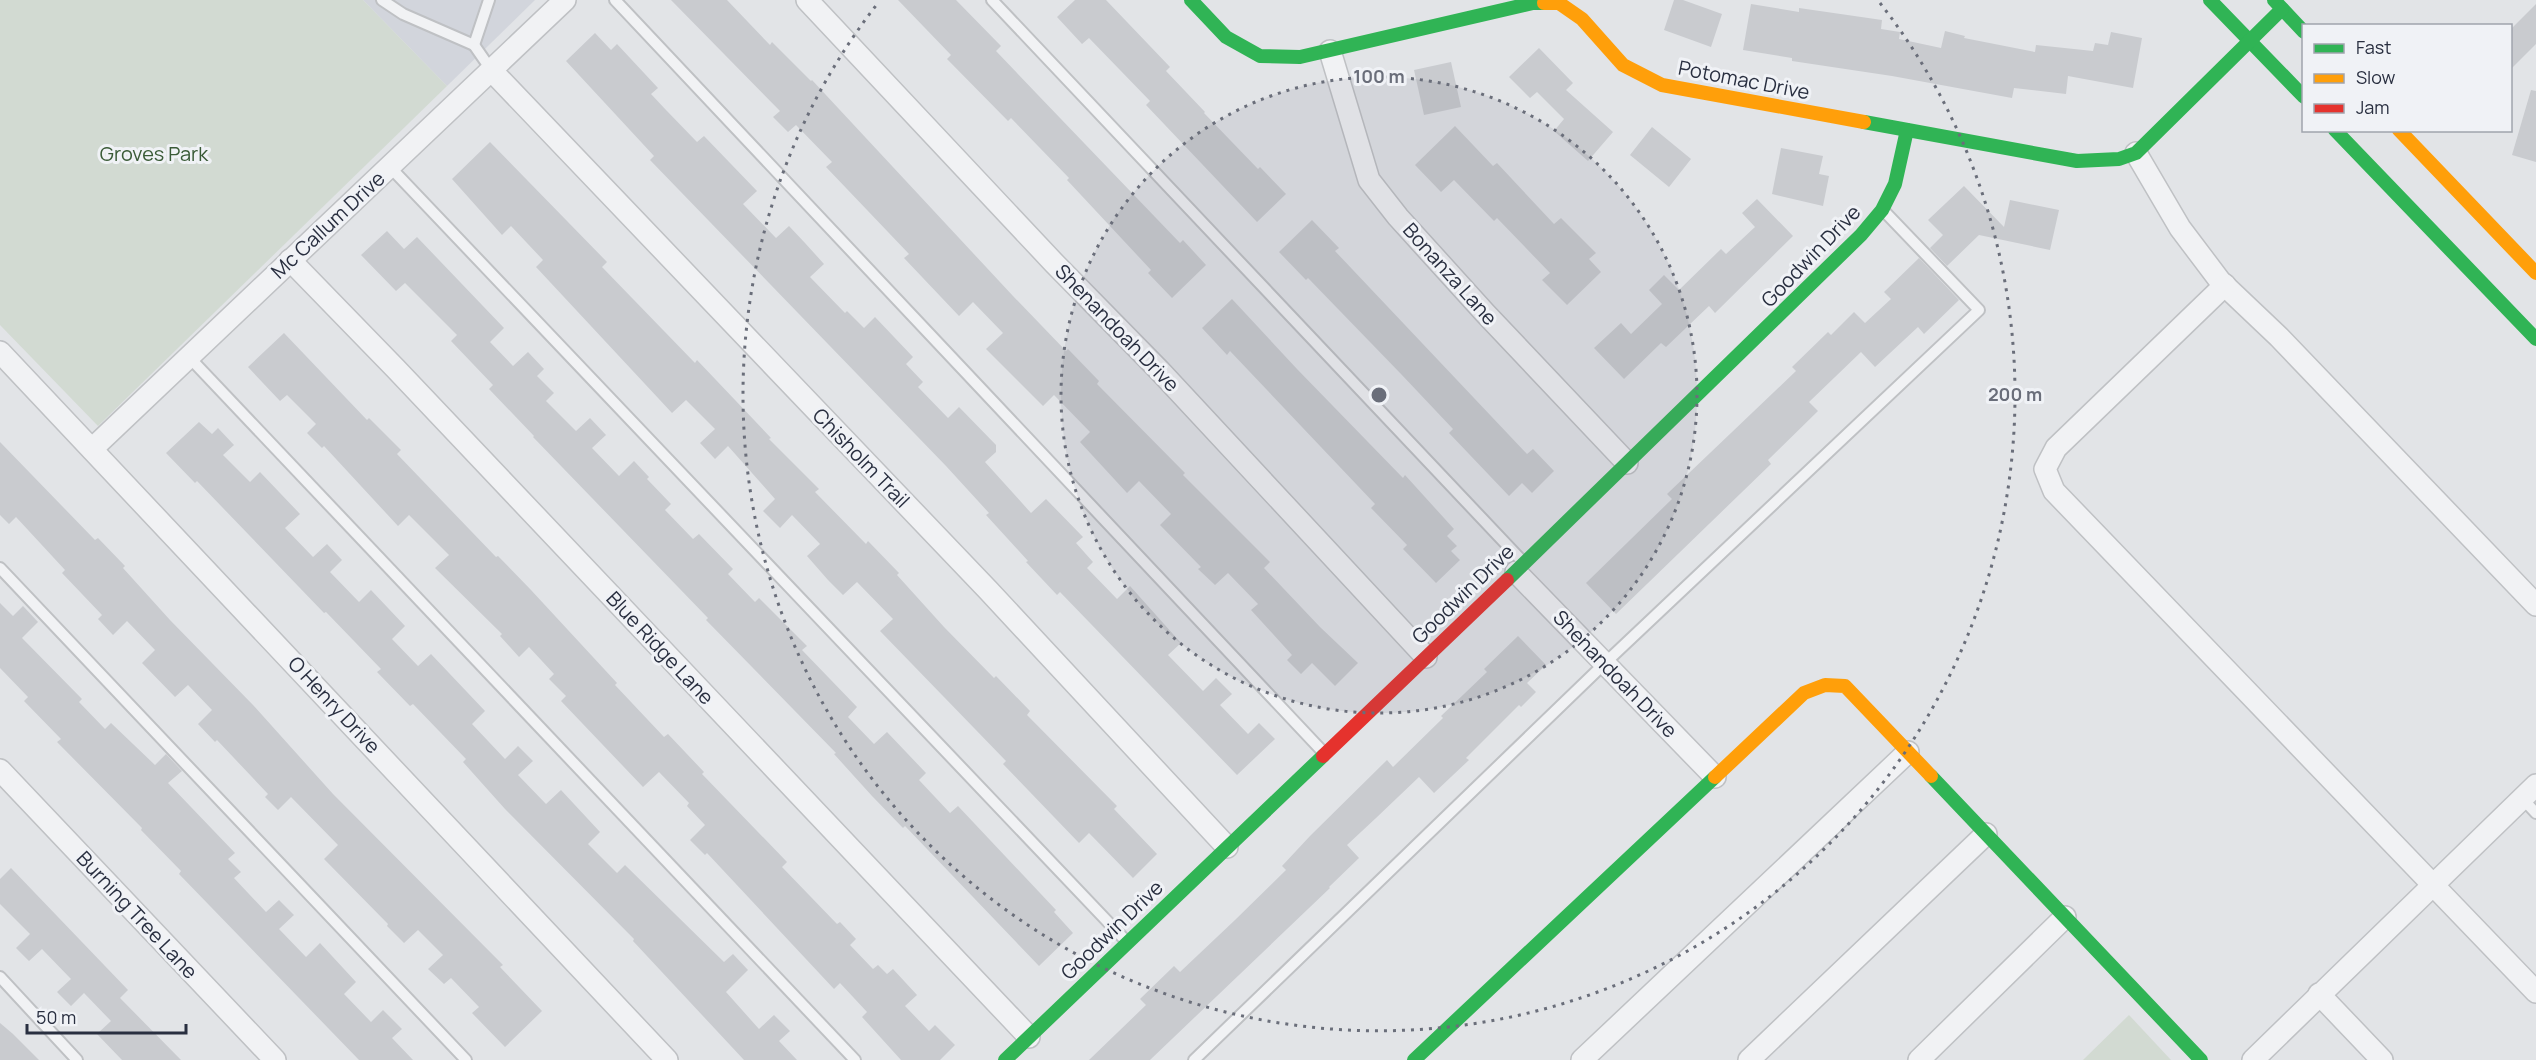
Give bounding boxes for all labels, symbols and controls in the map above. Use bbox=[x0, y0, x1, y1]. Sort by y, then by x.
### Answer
legend bbox=[2302, 24, 2512, 132]
text: Fast bbox=[2356, 35, 2391, 59]
street label: Potomac Drive bbox=[1676, 54, 1812, 105]
text: 100 m bbox=[1353, 64, 1405, 88]
text: Slow bbox=[2356, 65, 2396, 89]
text: Jam bbox=[2356, 95, 2390, 119]
park label: Groves Park bbox=[100, 140, 209, 167]
street label: Mc Callum Drive bbox=[265, 165, 390, 284]
street label: Goodwin Drive bbox=[1755, 199, 1866, 313]
street label: Bonanza Lane bbox=[1397, 217, 1504, 331]
street label: Shenandoah Drive bbox=[1049, 258, 1185, 397]
text: 200 m bbox=[1988, 382, 2042, 406]
centre of rings bbox=[1369, 385, 1389, 405]
street label: Chisholm Trail bbox=[807, 402, 916, 513]
street label: Goodwin Drive bbox=[1406, 538, 1520, 649]
street label: Blue Ridge Lane bbox=[601, 585, 720, 710]
street label: Shenandoah Drive bbox=[1547, 604, 1683, 743]
street label: O Henry Drive bbox=[282, 650, 386, 759]
street label: Burning Tree Lane bbox=[71, 845, 204, 984]
street label: Goodwin Drive bbox=[1055, 874, 1169, 985]
scale bar bbox=[27, 997, 186, 1035]
text: 50 m bbox=[36, 1005, 76, 1029]

